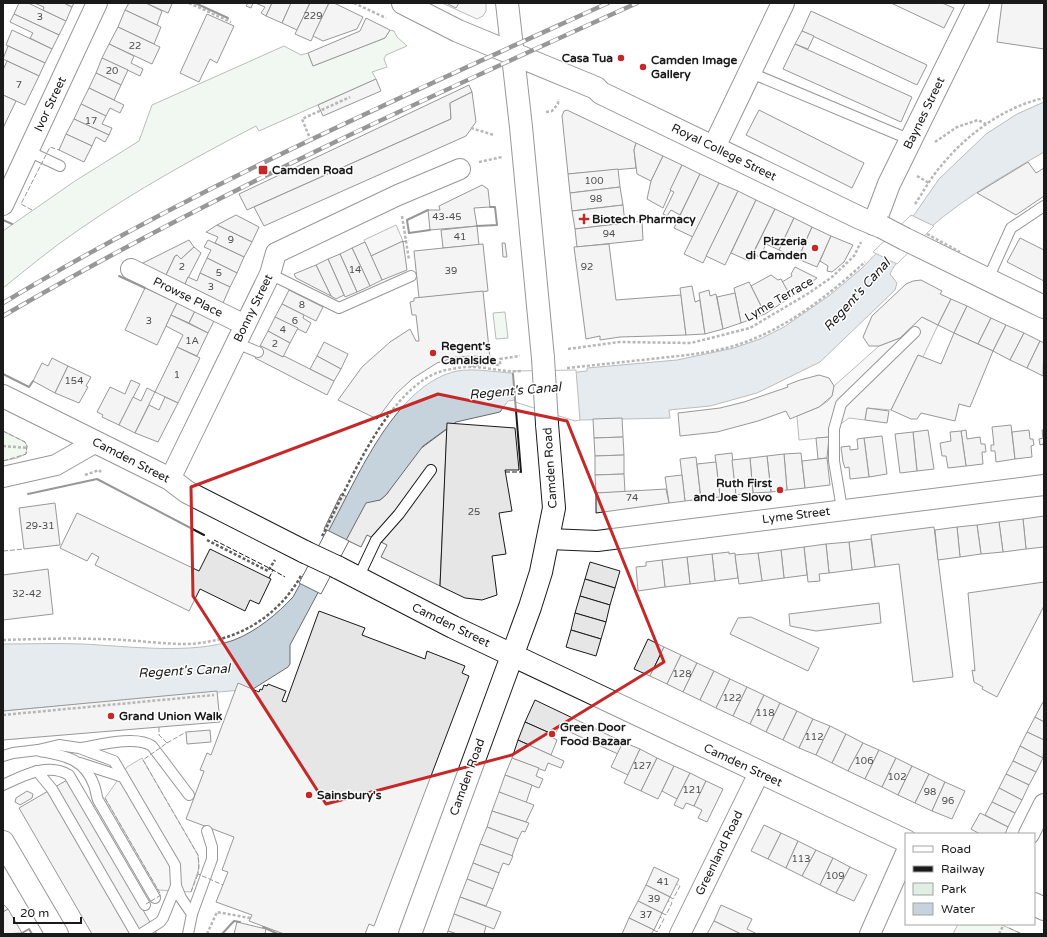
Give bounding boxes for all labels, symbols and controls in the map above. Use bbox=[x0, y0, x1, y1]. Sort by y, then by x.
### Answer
house number: 229 bbox=[304, 10, 322, 22]
house number: 3 bbox=[37, 11, 43, 23]
house number: 22 bbox=[129, 40, 141, 52]
place label: Casa Tua bbox=[562, 51, 613, 65]
marker: Casa Tua bbox=[616, 53, 626, 63]
place label: Camden Image Gallery bbox=[651, 53, 738, 82]
marker: Camden Image Gallery bbox=[638, 62, 648, 72]
house number: 20 bbox=[106, 65, 118, 77]
street label: Ivor Street bbox=[31, 74, 69, 134]
street label: Baynes Street bbox=[900, 74, 948, 151]
house number: 7 bbox=[16, 79, 22, 91]
house number: 17 bbox=[85, 115, 97, 127]
street label: Royal College Street bbox=[669, 121, 779, 184]
place label: Camden Road bbox=[272, 163, 353, 177]
marker: Camden Road bbox=[257, 164, 269, 176]
house number: 100 bbox=[585, 175, 603, 187]
house number: 98 bbox=[590, 193, 602, 205]
house number: 43-45 bbox=[432, 211, 462, 223]
place label: Biotech Pharmacy bbox=[592, 212, 696, 227]
marker: Biotech Pharmacy bbox=[579, 214, 589, 224]
house number: 94 bbox=[603, 228, 615, 240]
house number: 41 bbox=[454, 231, 466, 243]
house number: 9 bbox=[228, 234, 234, 246]
place label: Pizzeria di Camden bbox=[746, 234, 807, 262]
marker: Pizzeria di Camden bbox=[810, 243, 820, 253]
water label: Regent's Canal bbox=[820, 254, 895, 335]
house number: 2 bbox=[179, 261, 185, 273]
house number: 92 bbox=[581, 261, 593, 273]
house number: 14 bbox=[349, 264, 361, 276]
house number: 39 bbox=[445, 265, 457, 277]
house number: 5 bbox=[216, 267, 222, 279]
street label: Bonny Street bbox=[231, 271, 276, 344]
street label: Prowse Place bbox=[151, 274, 225, 320]
street label: Lyme Terrace bbox=[742, 274, 816, 324]
house number: 3 bbox=[208, 281, 214, 293]
house number: 8 bbox=[299, 299, 305, 311]
house number: 3 bbox=[146, 315, 152, 327]
house number: 6 bbox=[292, 315, 298, 327]
house number: 4 bbox=[280, 324, 286, 336]
house number: 1A bbox=[185, 335, 199, 347]
house number: 2 bbox=[272, 338, 278, 350]
place label: Regent's Canalside bbox=[441, 339, 496, 367]
marker: Regent's Canalside bbox=[428, 348, 438, 358]
house number: 1 bbox=[174, 369, 180, 381]
house number: 154 bbox=[65, 375, 83, 387]
water label: Regent's Canal bbox=[468, 379, 563, 403]
street label: Camden Road bbox=[540, 427, 560, 509]
street label: Camden Street bbox=[90, 434, 172, 486]
place label: Ruth First and Joe Slovo bbox=[693, 476, 772, 504]
marker: Ruth First and Joe Slovo bbox=[775, 485, 785, 495]
house number: 74 bbox=[626, 492, 638, 504]
street label: Lyme Street bbox=[761, 504, 831, 526]
house number: 25 bbox=[468, 506, 480, 518]
house number: 29-31 bbox=[25, 520, 55, 532]
house number: 32-42 bbox=[12, 588, 42, 600]
street label: Camden Street bbox=[410, 600, 493, 650]
water label: Regent's Canal bbox=[138, 661, 232, 681]
house number: 128 bbox=[673, 668, 691, 680]
house number: 122 bbox=[723, 692, 741, 704]
house number: 118 bbox=[756, 707, 774, 719]
place label: Grand Union Walk bbox=[119, 709, 223, 723]
marker: Grand Union Walk bbox=[106, 711, 116, 721]
place label: Green Door Food Bazaar bbox=[560, 720, 632, 748]
marker: Green Door Food Bazaar bbox=[547, 729, 557, 739]
house number: 112 bbox=[805, 731, 823, 743]
street label: Camden Road bbox=[447, 737, 487, 817]
street label: Camden Street bbox=[701, 741, 785, 790]
house number: 106 bbox=[855, 755, 873, 767]
house number: 127 bbox=[633, 760, 651, 772]
house number: 102 bbox=[888, 771, 906, 783]
house number: 121 bbox=[683, 784, 701, 796]
house number: 98 bbox=[924, 786, 936, 798]
place label: Sainsbury's bbox=[317, 788, 382, 803]
marker: Sainsbury's bbox=[304, 790, 314, 800]
house number: 96 bbox=[942, 795, 954, 807]
street label: Greenland Road bbox=[692, 808, 746, 898]
legend bbox=[905, 833, 1035, 925]
text: Road bbox=[941, 842, 971, 856]
house number: 113 bbox=[792, 853, 810, 865]
text: Railway bbox=[941, 862, 985, 876]
house number: 109 bbox=[826, 870, 844, 882]
house number: 41 bbox=[657, 876, 669, 888]
text: Park bbox=[941, 882, 967, 896]
house number: 39 bbox=[648, 893, 660, 905]
scale bar bbox=[14, 899, 81, 925]
text: Water bbox=[941, 902, 976, 916]
text: 20 m bbox=[20, 906, 49, 920]
house number: 37 bbox=[640, 909, 652, 921]

